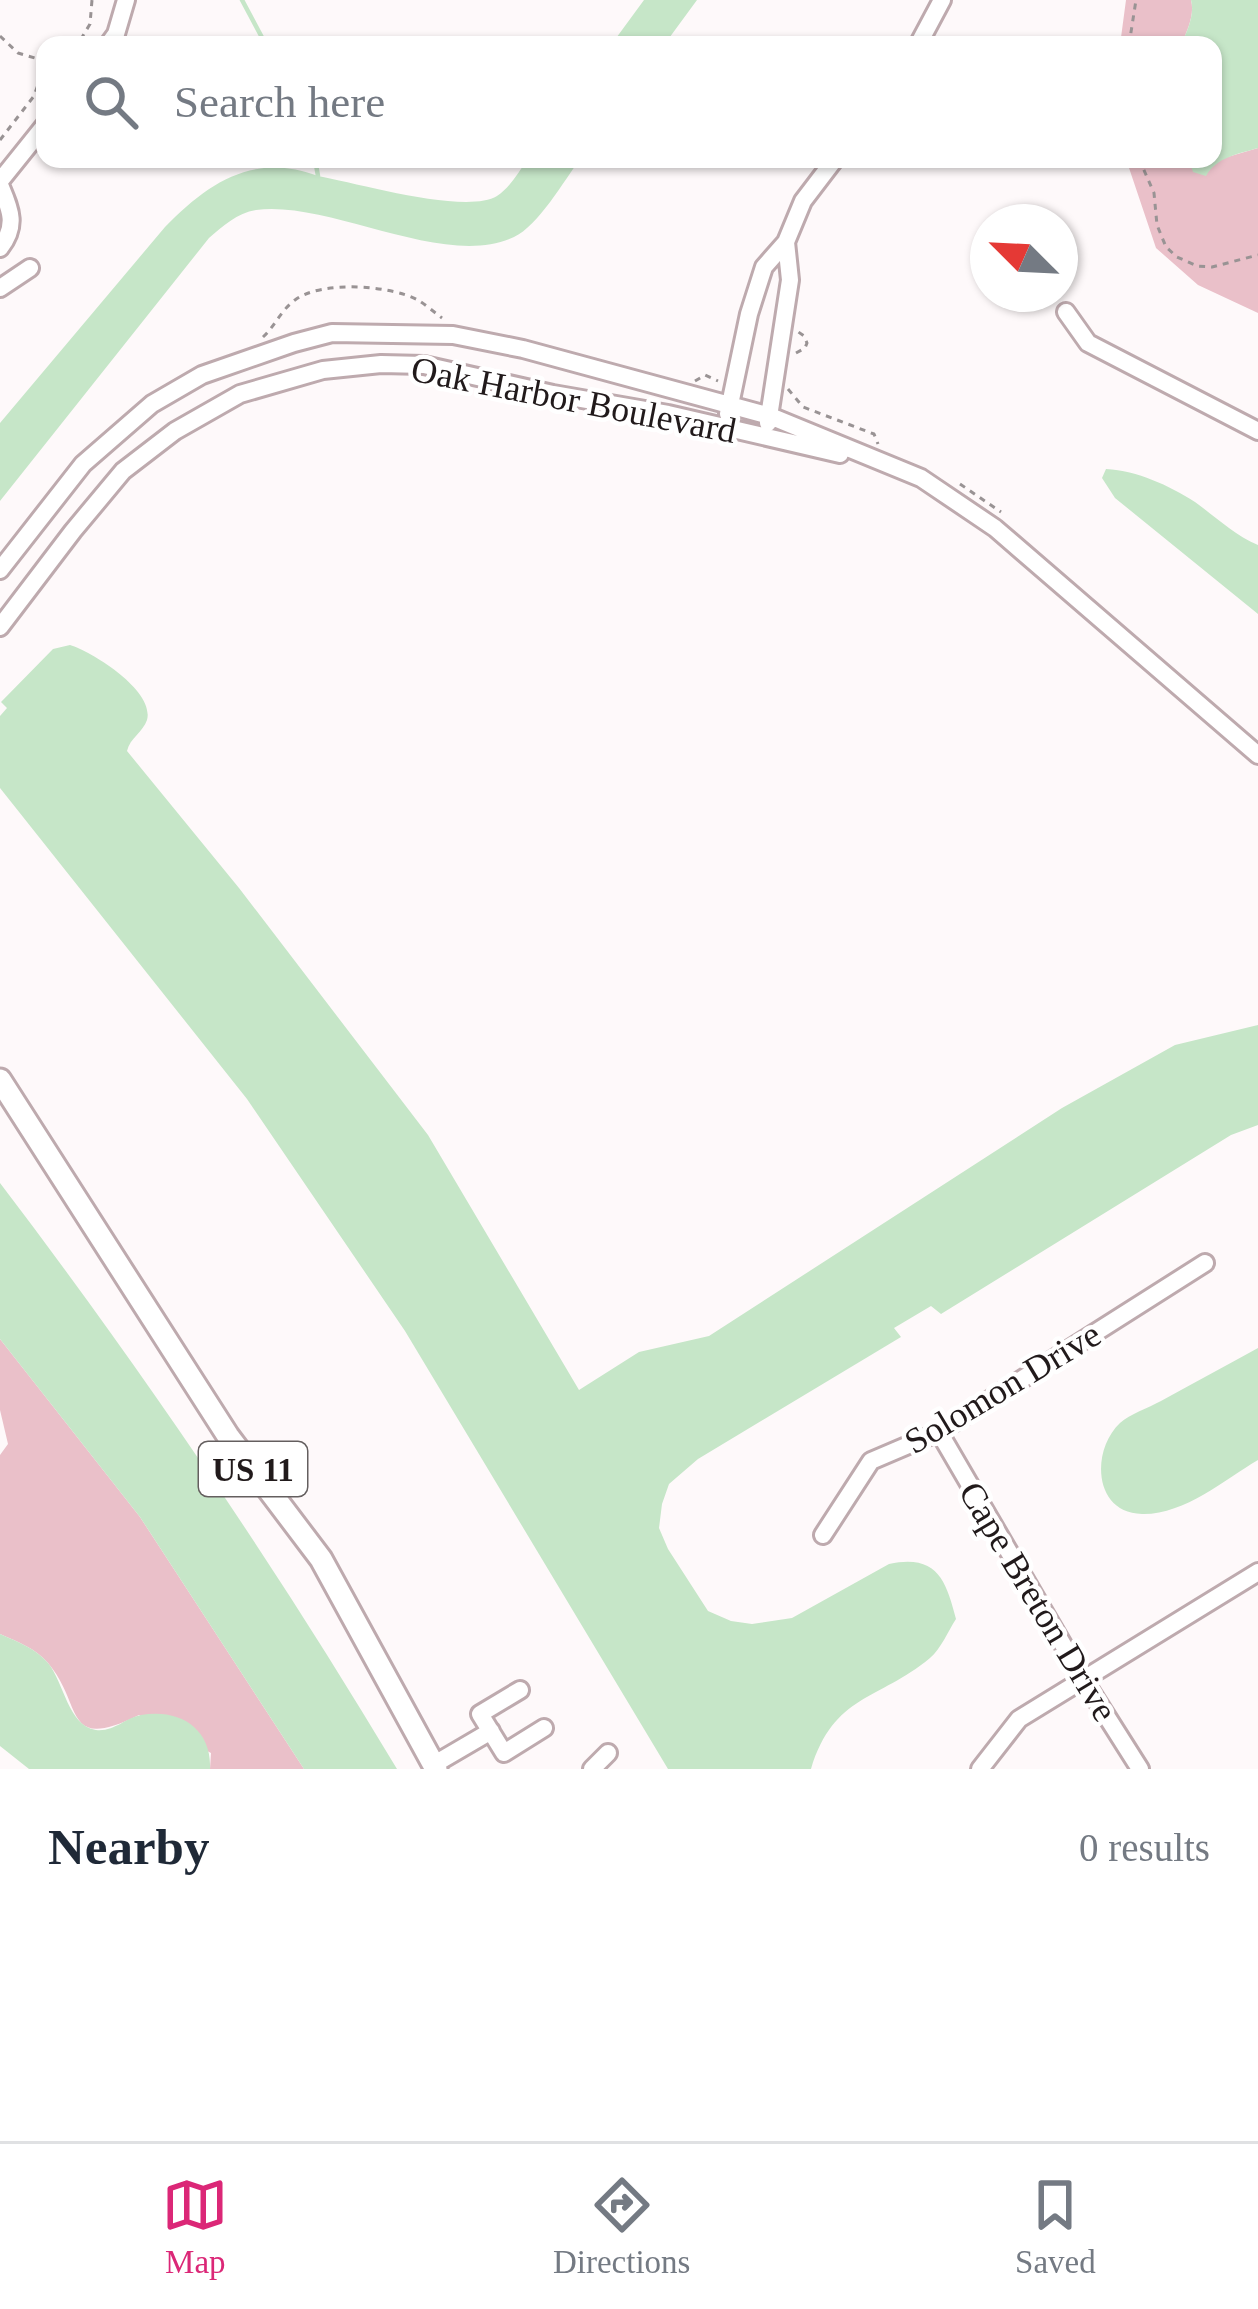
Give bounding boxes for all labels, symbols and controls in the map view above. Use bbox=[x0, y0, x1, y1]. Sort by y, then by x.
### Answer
search box bbox=[36, 36, 1222, 168]
icon: search bbox=[78, 69, 144, 135]
text: Search here bbox=[174, 77, 385, 127]
north arrow bbox=[970, 204, 1078, 312]
street label: Oak Harbor Boulevard bbox=[408, 349, 740, 451]
street label: Solomon Drive bbox=[897, 1314, 1108, 1462]
road number: US 11 bbox=[199, 1442, 307, 1496]
street label: Cape Breton Drive bbox=[951, 1475, 1125, 1728]
text: Nearby bbox=[48, 1819, 209, 1875]
text: 0 results bbox=[1079, 1826, 1210, 1869]
tab: Map bbox=[162, 2172, 228, 2281]
tab: Directions bbox=[553, 2172, 690, 2281]
tab: Saved bbox=[1015, 2172, 1096, 2281]

